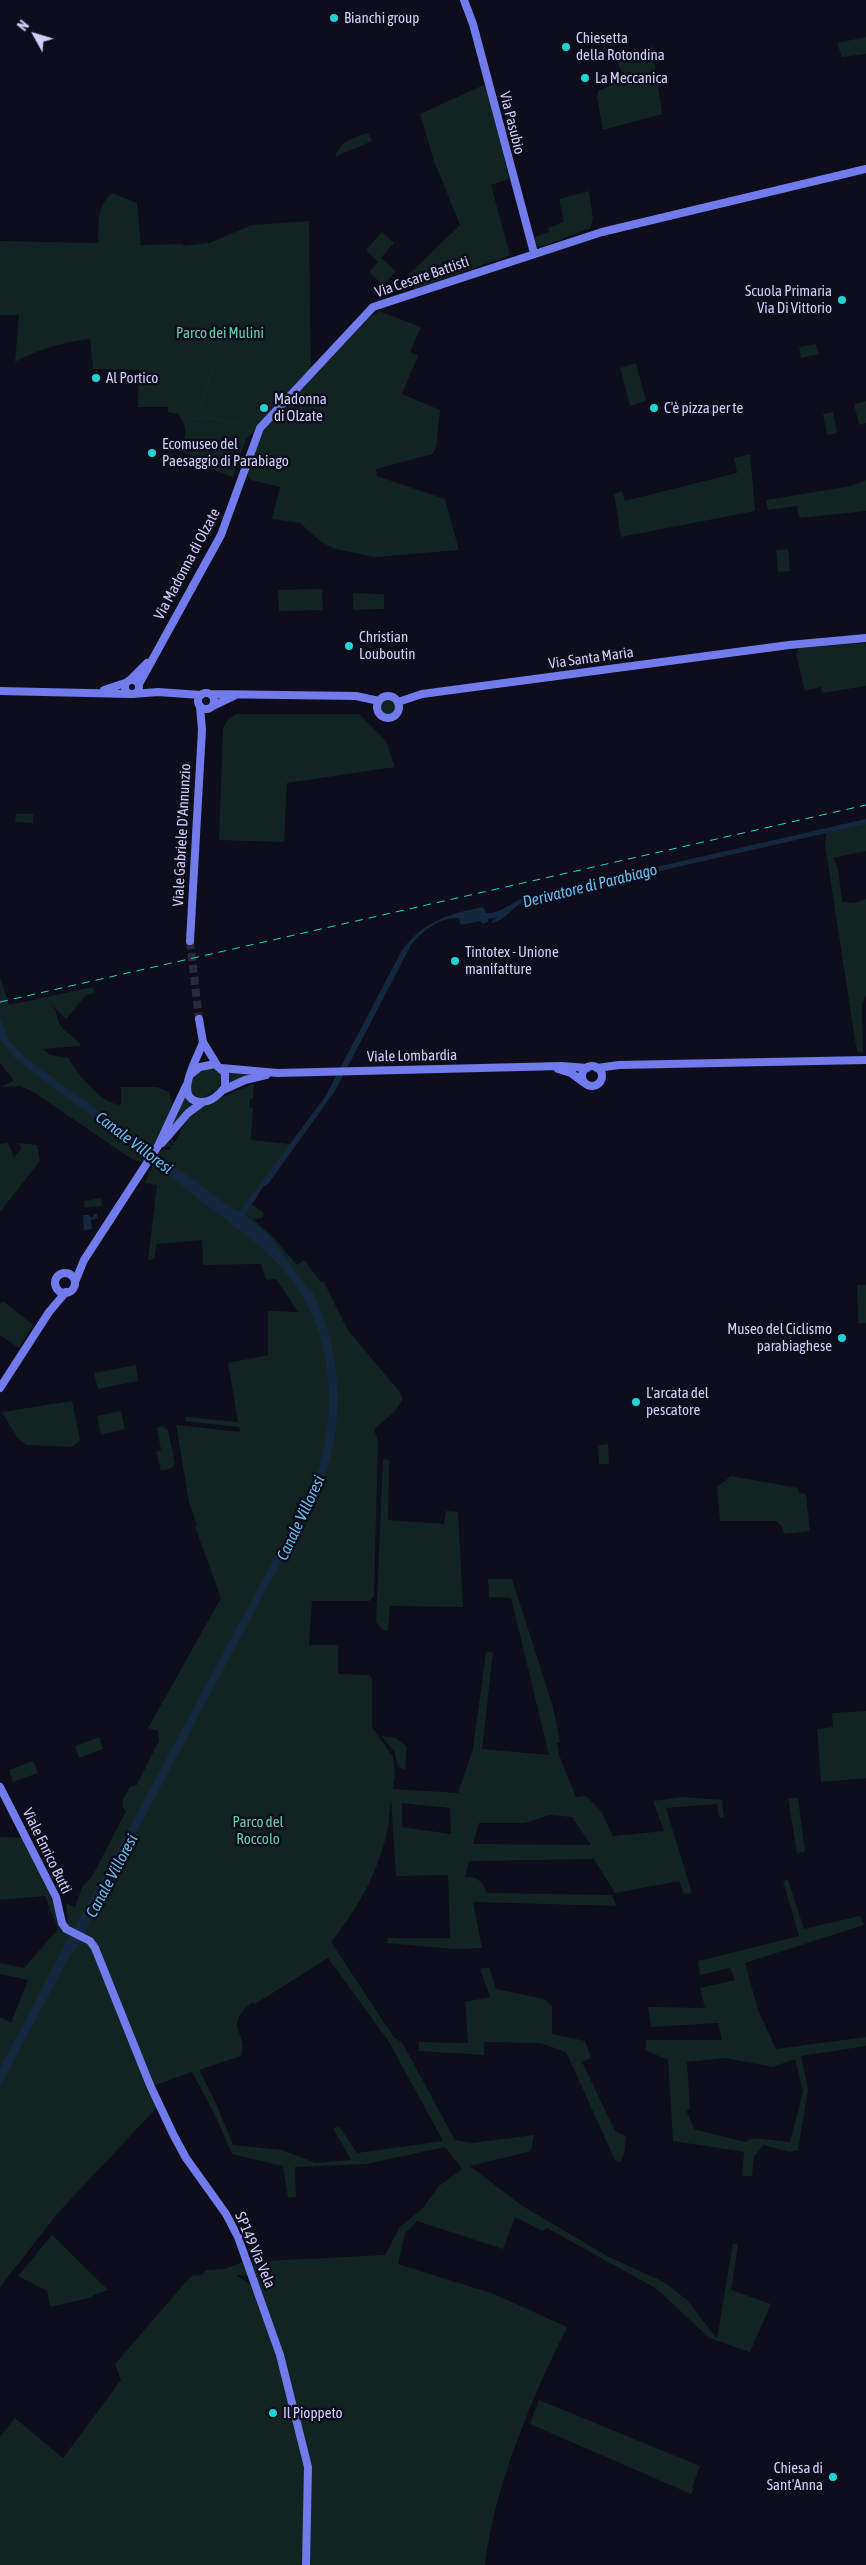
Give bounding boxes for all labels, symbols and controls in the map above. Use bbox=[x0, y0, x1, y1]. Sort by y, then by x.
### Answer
place label: Bianchi group bbox=[344, 9, 419, 27]
north arrow bbox=[10, 10, 60, 60]
marker: Bianchi group bbox=[328, 12, 340, 24]
text: N bbox=[15, 17, 32, 34]
place label: Chiesetta della Rotondina bbox=[576, 29, 665, 64]
marker: Chiesetta della Rotondina bbox=[560, 41, 572, 53]
place label: La Meccanica bbox=[595, 69, 668, 87]
marker: La Meccanica bbox=[579, 72, 591, 84]
street label: Via Pasubio bbox=[496, 90, 528, 156]
street label: Via Cesare Battisti bbox=[373, 253, 471, 301]
place label: Scuola Primaria Via Di Vittorio bbox=[745, 282, 832, 317]
marker: Scuola Primaria Via Di Vittorio bbox=[836, 294, 848, 306]
park label: Parco dei Mulini bbox=[176, 324, 264, 342]
place label: Al Portico bbox=[106, 369, 158, 387]
marker: Al Portico bbox=[90, 372, 102, 384]
place label: Madonna di Olzate bbox=[274, 390, 327, 425]
place label: C'è pizza per te bbox=[664, 399, 743, 417]
marker: Madonna di Olzate bbox=[258, 402, 270, 414]
marker: C'è pizza per te bbox=[648, 402, 660, 414]
place label: Ecomuseo del Paesaggio di Parabiago bbox=[162, 435, 289, 470]
marker: Ecomuseo del Paesaggio di Parabiago bbox=[146, 447, 158, 459]
street label: Via Madonna di Olzate bbox=[150, 505, 224, 623]
place label: Christian Louboutin bbox=[359, 628, 416, 663]
marker: Christian Louboutin bbox=[343, 640, 355, 652]
street label: Via Santa Maria bbox=[547, 643, 635, 673]
street label: Viale Gabriele D'Annunzio bbox=[169, 763, 195, 907]
water label: Derivatore di Parabiago bbox=[521, 860, 659, 912]
place label: Tintotex - Unione manifatture bbox=[465, 943, 559, 978]
marker: Tintotex - Unione manifatture bbox=[449, 955, 461, 967]
street label: Viale Lombardia bbox=[367, 1046, 457, 1066]
water label: Canale Villoresi bbox=[92, 1108, 176, 1178]
place label: Museo del Ciclismo parabiaghese bbox=[727, 1320, 832, 1355]
marker: Museo del Ciclismo parabiaghese bbox=[836, 1332, 848, 1344]
place label: L'arcata del pescatore bbox=[646, 1384, 709, 1419]
marker: L'arcata del pescatore bbox=[630, 1396, 642, 1408]
water label: Canale Villoresi bbox=[273, 1473, 329, 1563]
street label: Viale Enrico Butti bbox=[19, 1805, 75, 1897]
park label: Parco del Roccolo bbox=[233, 1813, 283, 1848]
water label: Canale Villoresi bbox=[82, 1831, 142, 1921]
street label: SP149 Via Vela bbox=[231, 2209, 279, 2291]
place label: Il Pioppeto bbox=[283, 2404, 343, 2422]
marker: Il Pioppeto bbox=[267, 2407, 279, 2419]
place label: Chiesa di Sant'Anna bbox=[767, 2459, 823, 2494]
marker: Chiesa di Sant'Anna bbox=[827, 2471, 839, 2483]

